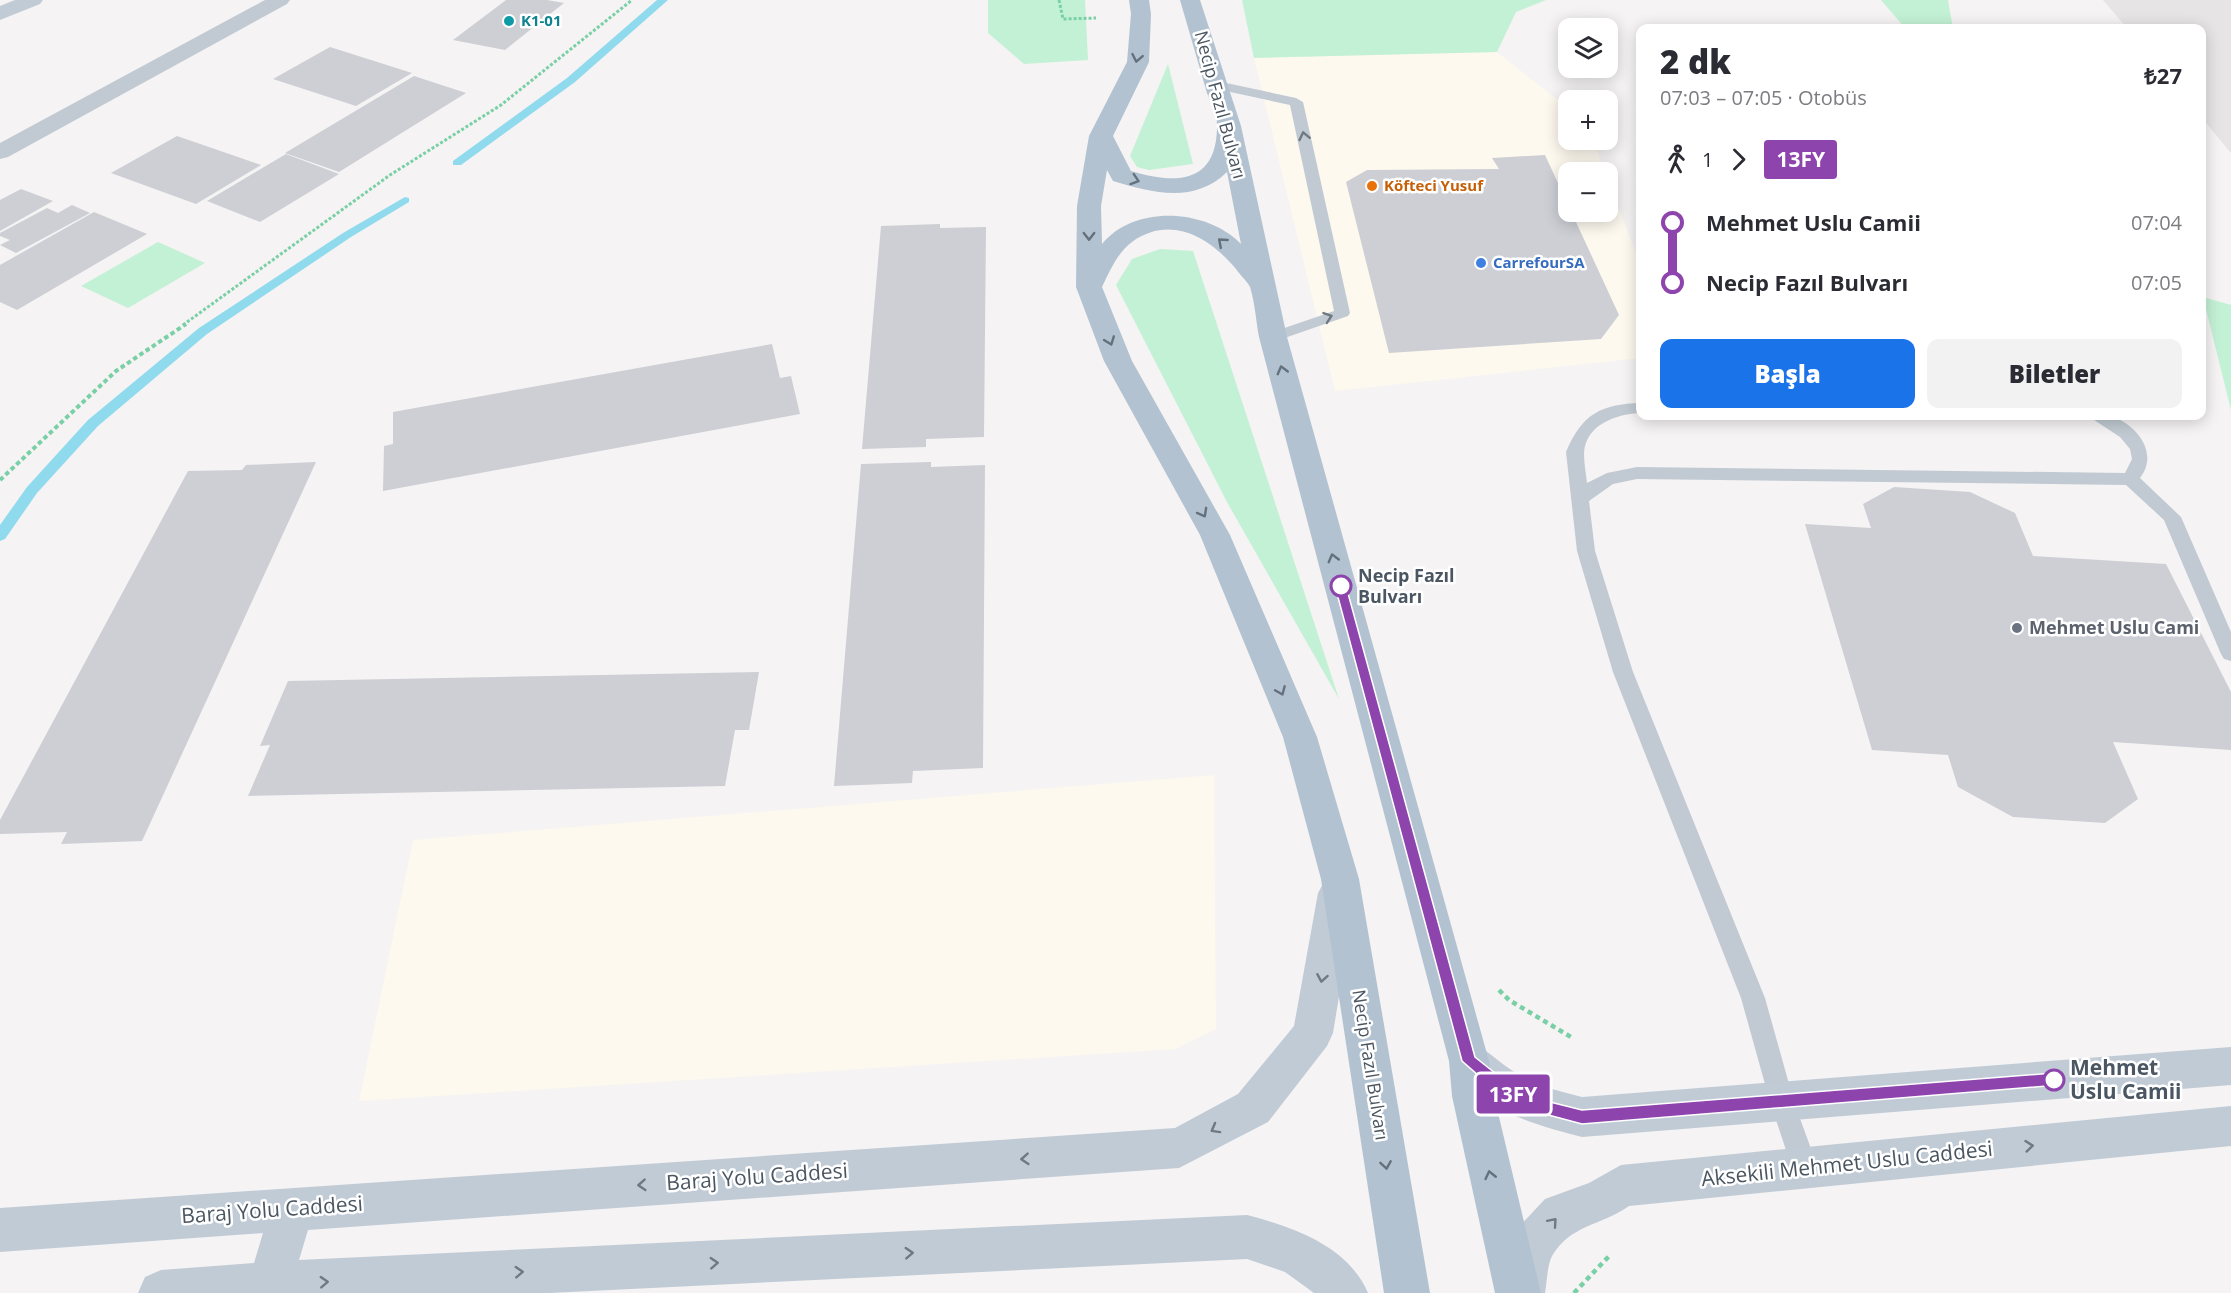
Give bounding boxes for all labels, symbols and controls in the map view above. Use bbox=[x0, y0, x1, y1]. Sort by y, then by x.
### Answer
place label: K1-01 bbox=[521, 10, 562, 30]
marker: K1-01 bbox=[502, 14, 516, 28]
map controls bbox=[1558, 18, 1618, 222]
button: layers bbox=[1558, 18, 1618, 78]
street label: Necip Fazıl Bulvarı bbox=[1190, 28, 1252, 181]
text: 2 dk bbox=[1660, 39, 1731, 84]
one-way arrow bbox=[1131, 53, 1144, 63]
text: ₺27 bbox=[2144, 60, 2182, 90]
text: 07:03 – 07:05 · Otobüs bbox=[1660, 84, 1867, 111]
button: + bbox=[1558, 90, 1618, 150]
one-way arrow bbox=[1298, 131, 1311, 141]
icon: walk bbox=[1660, 143, 1693, 176]
icon: forward bbox=[1722, 143, 1755, 176]
text: 13FY bbox=[1776, 145, 1825, 173]
text: 1 bbox=[1702, 146, 1713, 173]
button: − bbox=[1558, 162, 1618, 222]
one-way arrow bbox=[1129, 173, 1140, 185]
place label: Köfteci Yusuf bbox=[1384, 175, 1484, 195]
marker: Köfteci Yusuf bbox=[1365, 179, 1379, 193]
text: Mehmet Uslu Camii bbox=[1706, 207, 1921, 237]
text: 07:04 bbox=[2131, 209, 2182, 236]
one-way arrow bbox=[1083, 231, 1095, 240]
one-way arrow bbox=[1218, 239, 1229, 250]
place label: CarrefourSA bbox=[1493, 252, 1585, 272]
marker: CarrefourSA bbox=[1474, 256, 1488, 270]
text: Necip Fazıl Bulvarı bbox=[1706, 267, 1908, 297]
text: 07:05 bbox=[2131, 269, 2182, 296]
one-way arrow bbox=[1323, 312, 1333, 325]
one-way arrow bbox=[1103, 335, 1115, 346]
button: Başla bbox=[1660, 339, 1915, 408]
button: Biletler bbox=[1927, 339, 2182, 408]
one-way arrow bbox=[1277, 365, 1290, 375]
one-way arrow bbox=[1196, 506, 1207, 517]
one-way arrow bbox=[1328, 553, 1340, 564]
place label: Necip Fazıl Bulvarı bbox=[1358, 563, 1455, 608]
marker: Necip Fazıl Bulvarı bbox=[1330, 575, 1352, 597]
place label: Mehmet Uslu Cami bbox=[2029, 615, 2199, 639]
marker: Mehmet Uslu Cami bbox=[2010, 621, 2024, 635]
one-way arrow bbox=[1274, 685, 1286, 696]
one-way arrow bbox=[1317, 973, 1329, 983]
street label: Necip Fazıl Bulvarı bbox=[1347, 988, 1395, 1142]
place label: Mehmet Uslu Camii bbox=[2070, 1053, 2181, 1105]
marker: Mehmet Uslu Camii bbox=[2043, 1069, 2065, 1091]
line badge: 13FY bbox=[1471, 1074, 1555, 1114]
text: 13FY bbox=[1489, 1080, 1537, 1108]
one-way arrow bbox=[1210, 1122, 1221, 1133]
street label: Aksekili Mehmet Uslu Caddesi bbox=[1700, 1134, 1994, 1192]
one-way arrow bbox=[2025, 1140, 2034, 1153]
one-way arrow bbox=[1020, 1152, 1029, 1165]
street label: Baraj Yolu Caddesi bbox=[665, 1156, 849, 1196]
one-way arrow bbox=[1379, 1160, 1392, 1170]
one-way arrow bbox=[1485, 1170, 1498, 1180]
one-way arrow bbox=[637, 1178, 646, 1191]
street label: Baraj Yolu Caddesi bbox=[180, 1189, 364, 1229]
one-way arrow bbox=[1546, 1219, 1557, 1229]
one-way arrow bbox=[904, 1247, 913, 1260]
one-way arrow bbox=[709, 1256, 718, 1269]
one-way arrow bbox=[515, 1266, 524, 1279]
one-way arrow bbox=[320, 1275, 329, 1288]

